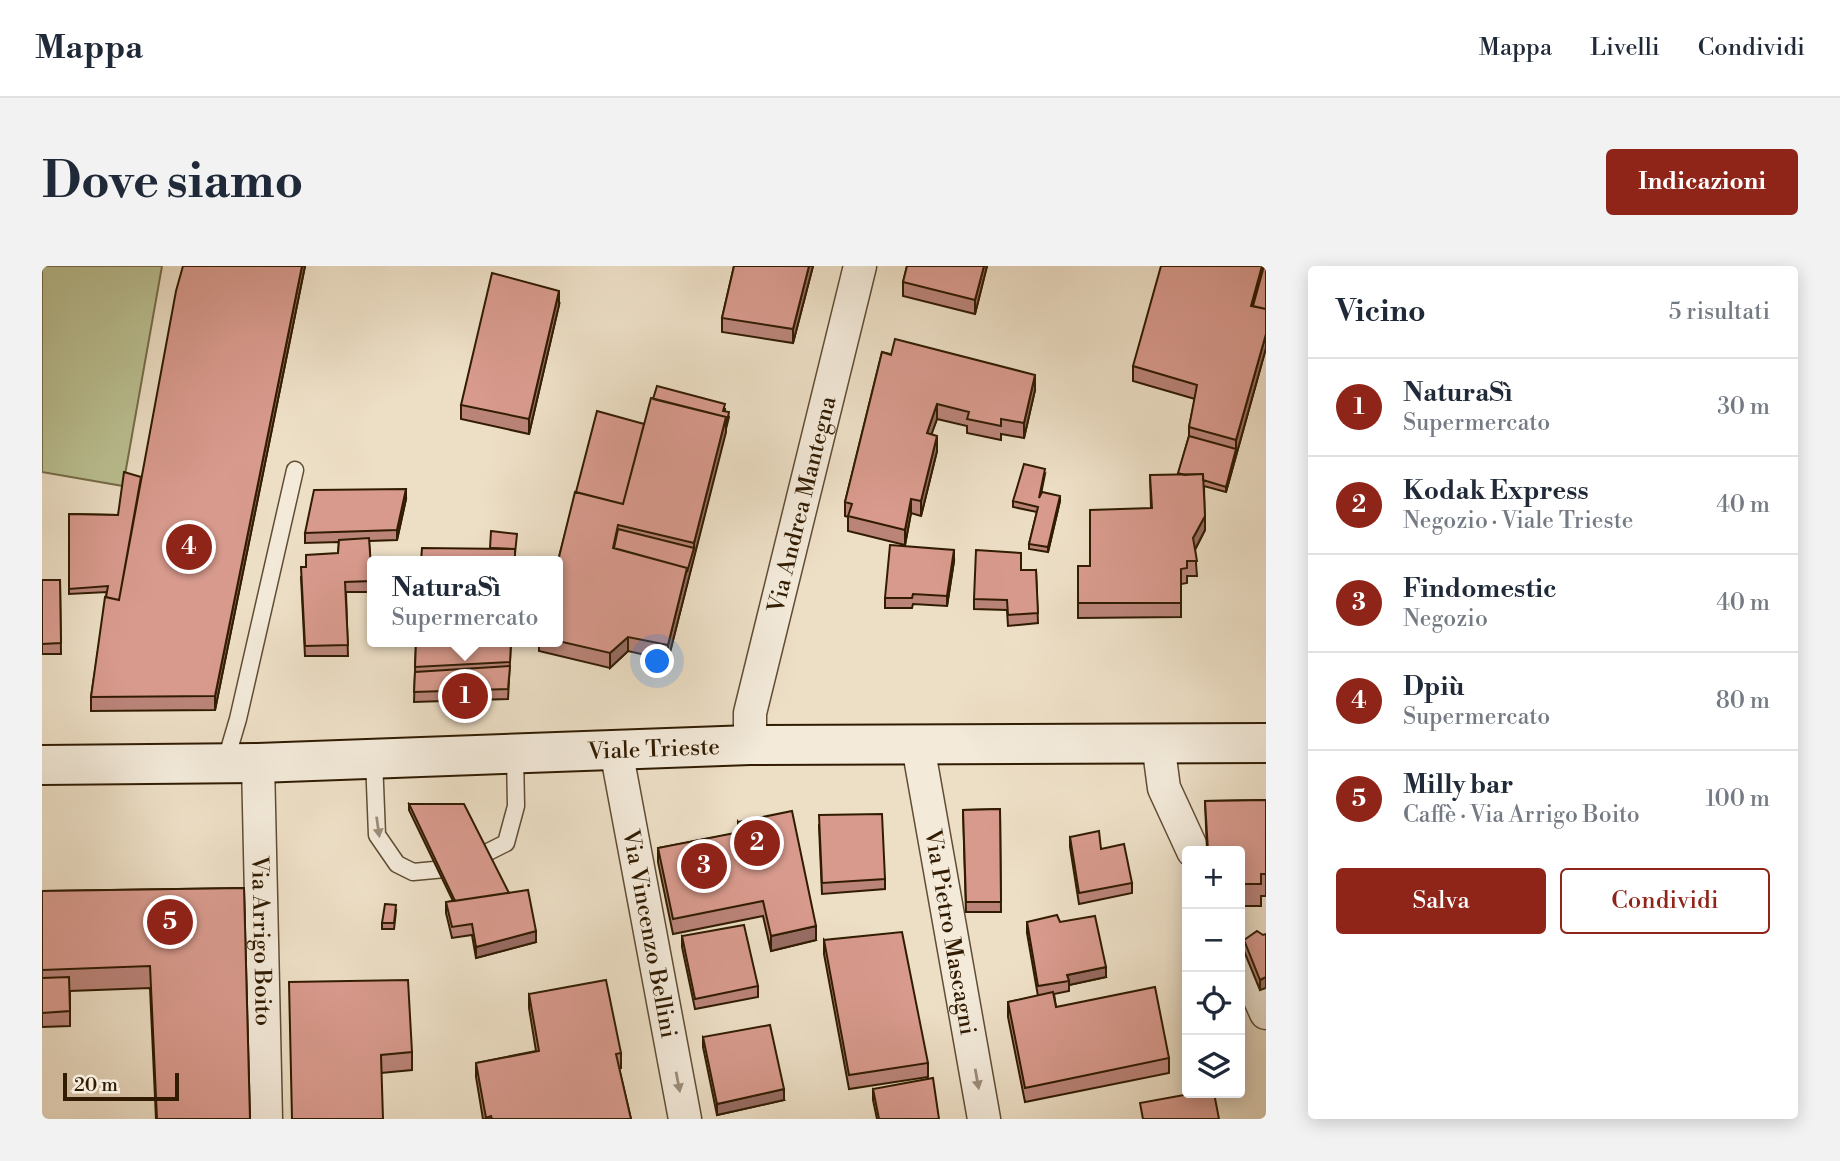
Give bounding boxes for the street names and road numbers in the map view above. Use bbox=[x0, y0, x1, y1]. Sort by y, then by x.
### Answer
street label: Via Andrea Mantegna bbox=[762, 393, 843, 617]
street label: Viale Trieste bbox=[586, 733, 720, 766]
street label: Via Vincenzo Bellini bbox=[616, 826, 683, 1041]
street label: Via Pietro Mascagni bbox=[918, 826, 982, 1037]
street label: Via Arrigo Boito bbox=[245, 855, 277, 1026]

